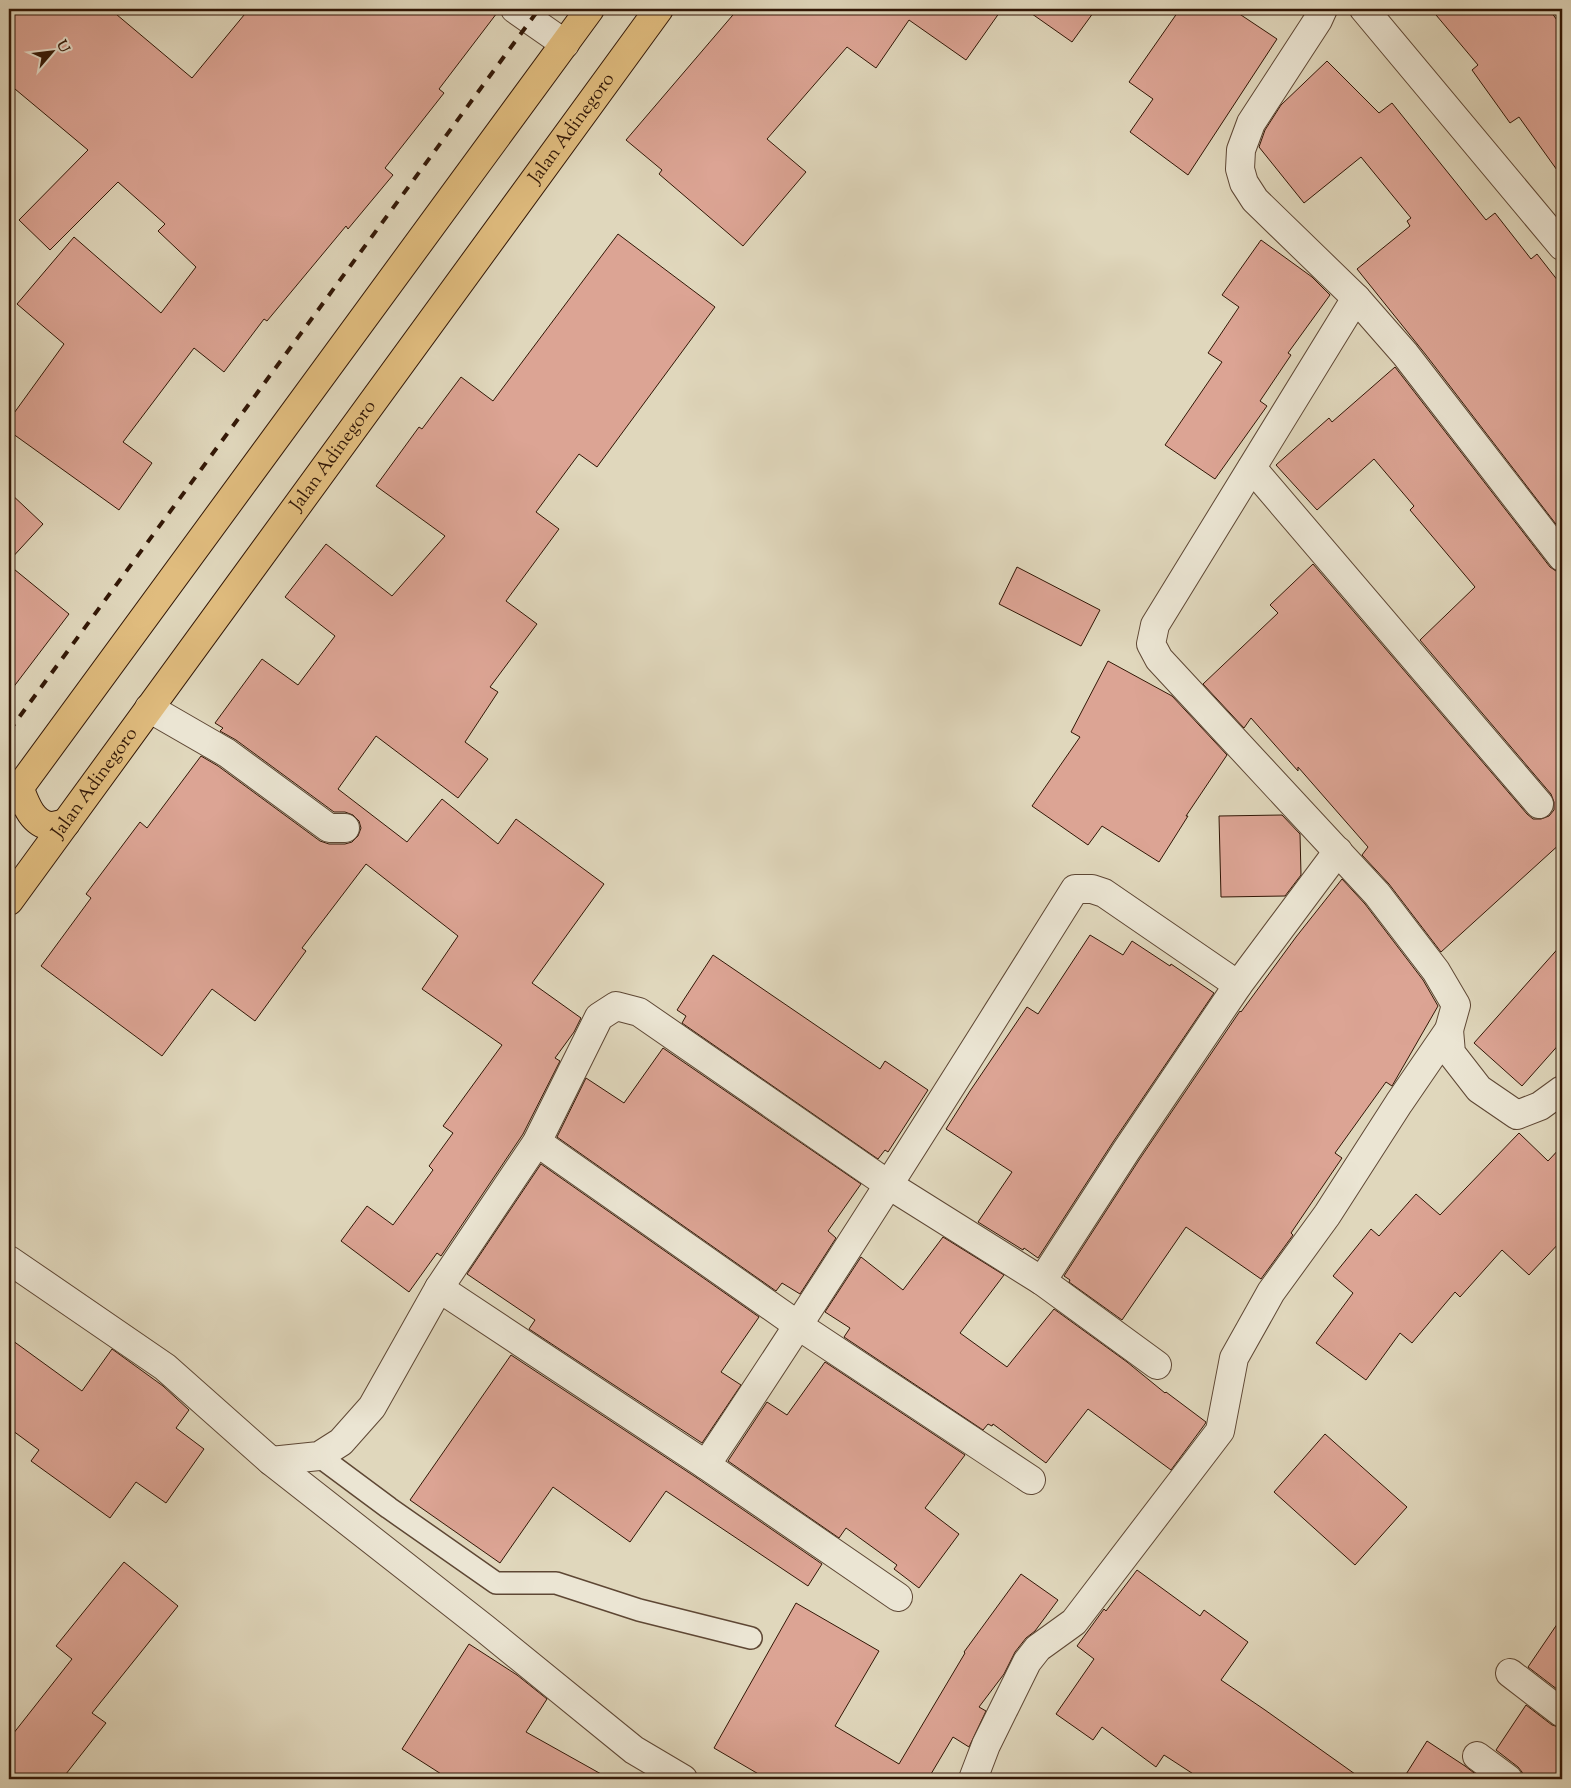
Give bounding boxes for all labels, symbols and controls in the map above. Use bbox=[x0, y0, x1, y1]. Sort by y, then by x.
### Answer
north arrow bbox=[28, 28, 78, 78]
text: U bbox=[50, 37, 73, 57]
street label: Jalan Adinegoro bbox=[522, 67, 622, 190]
street label: Jalan Adinegoro bbox=[283, 395, 383, 518]
street label: Jalan Adinegoro bbox=[45, 722, 145, 845]

